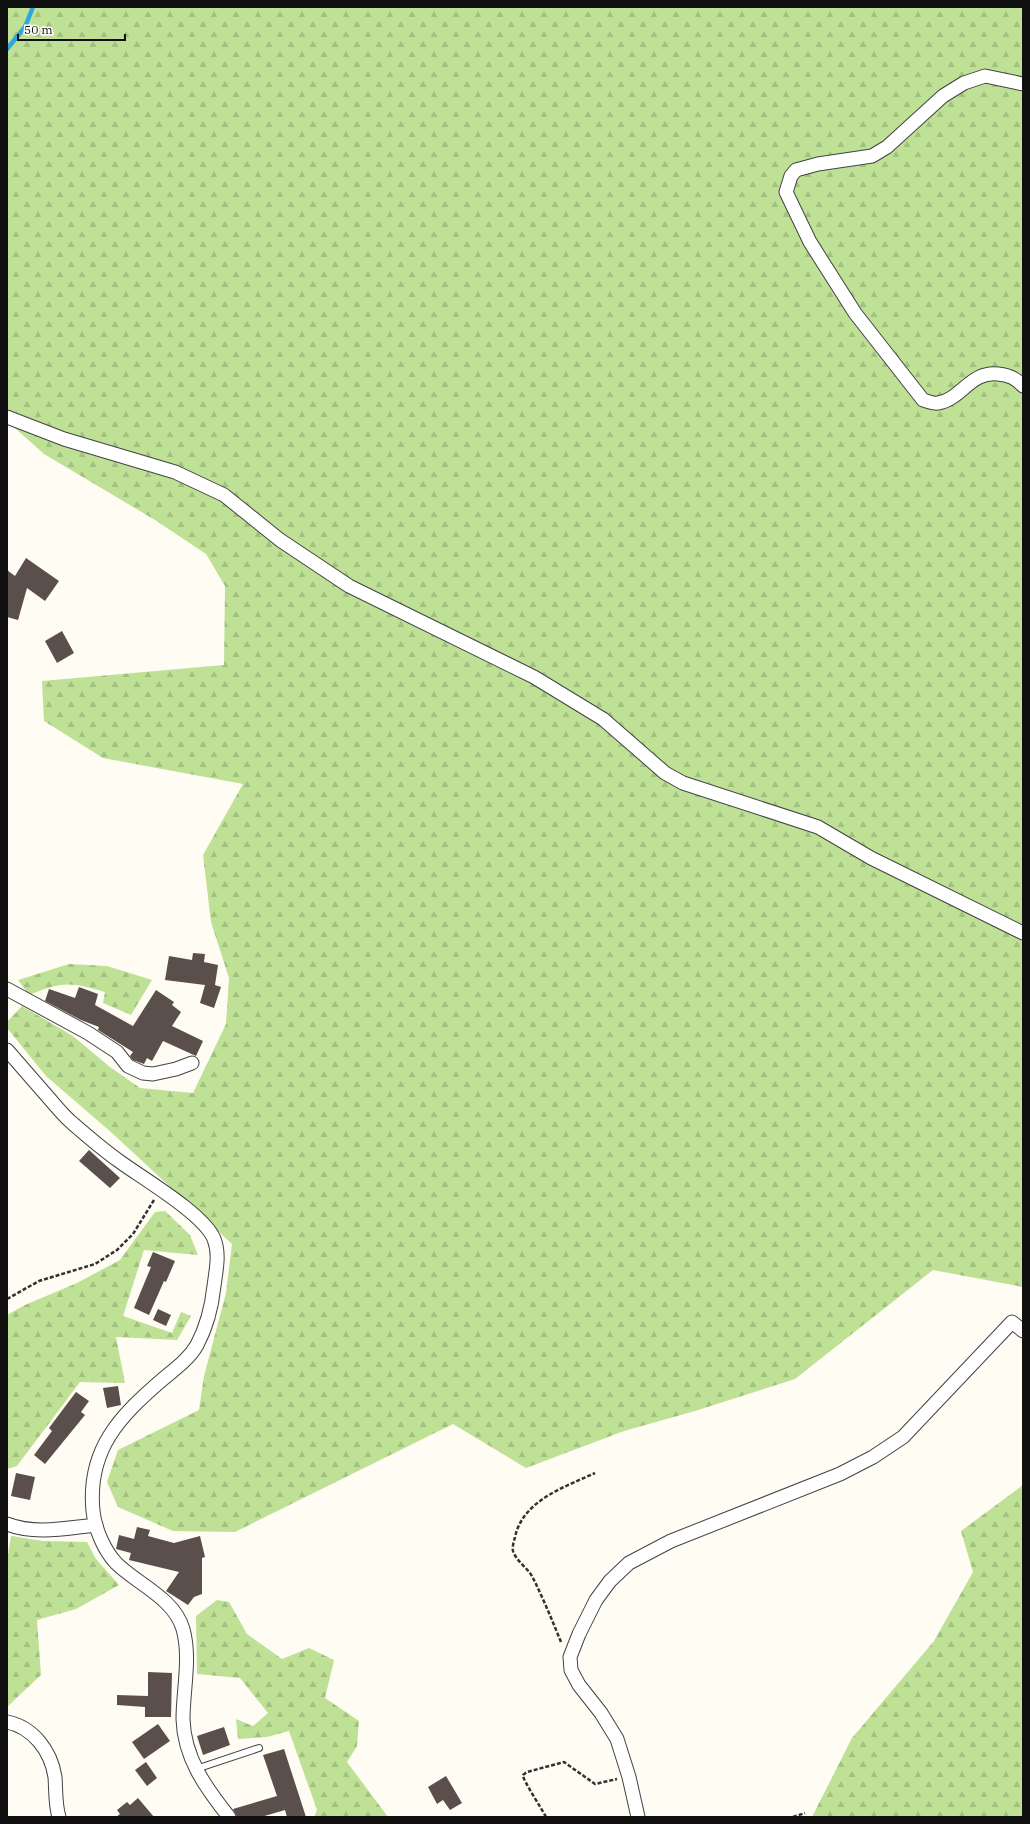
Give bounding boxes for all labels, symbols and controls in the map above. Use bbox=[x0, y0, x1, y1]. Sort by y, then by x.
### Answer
scale bar bbox=[18, 16, 125, 42]
text: 50 m bbox=[24, 22, 53, 37]

